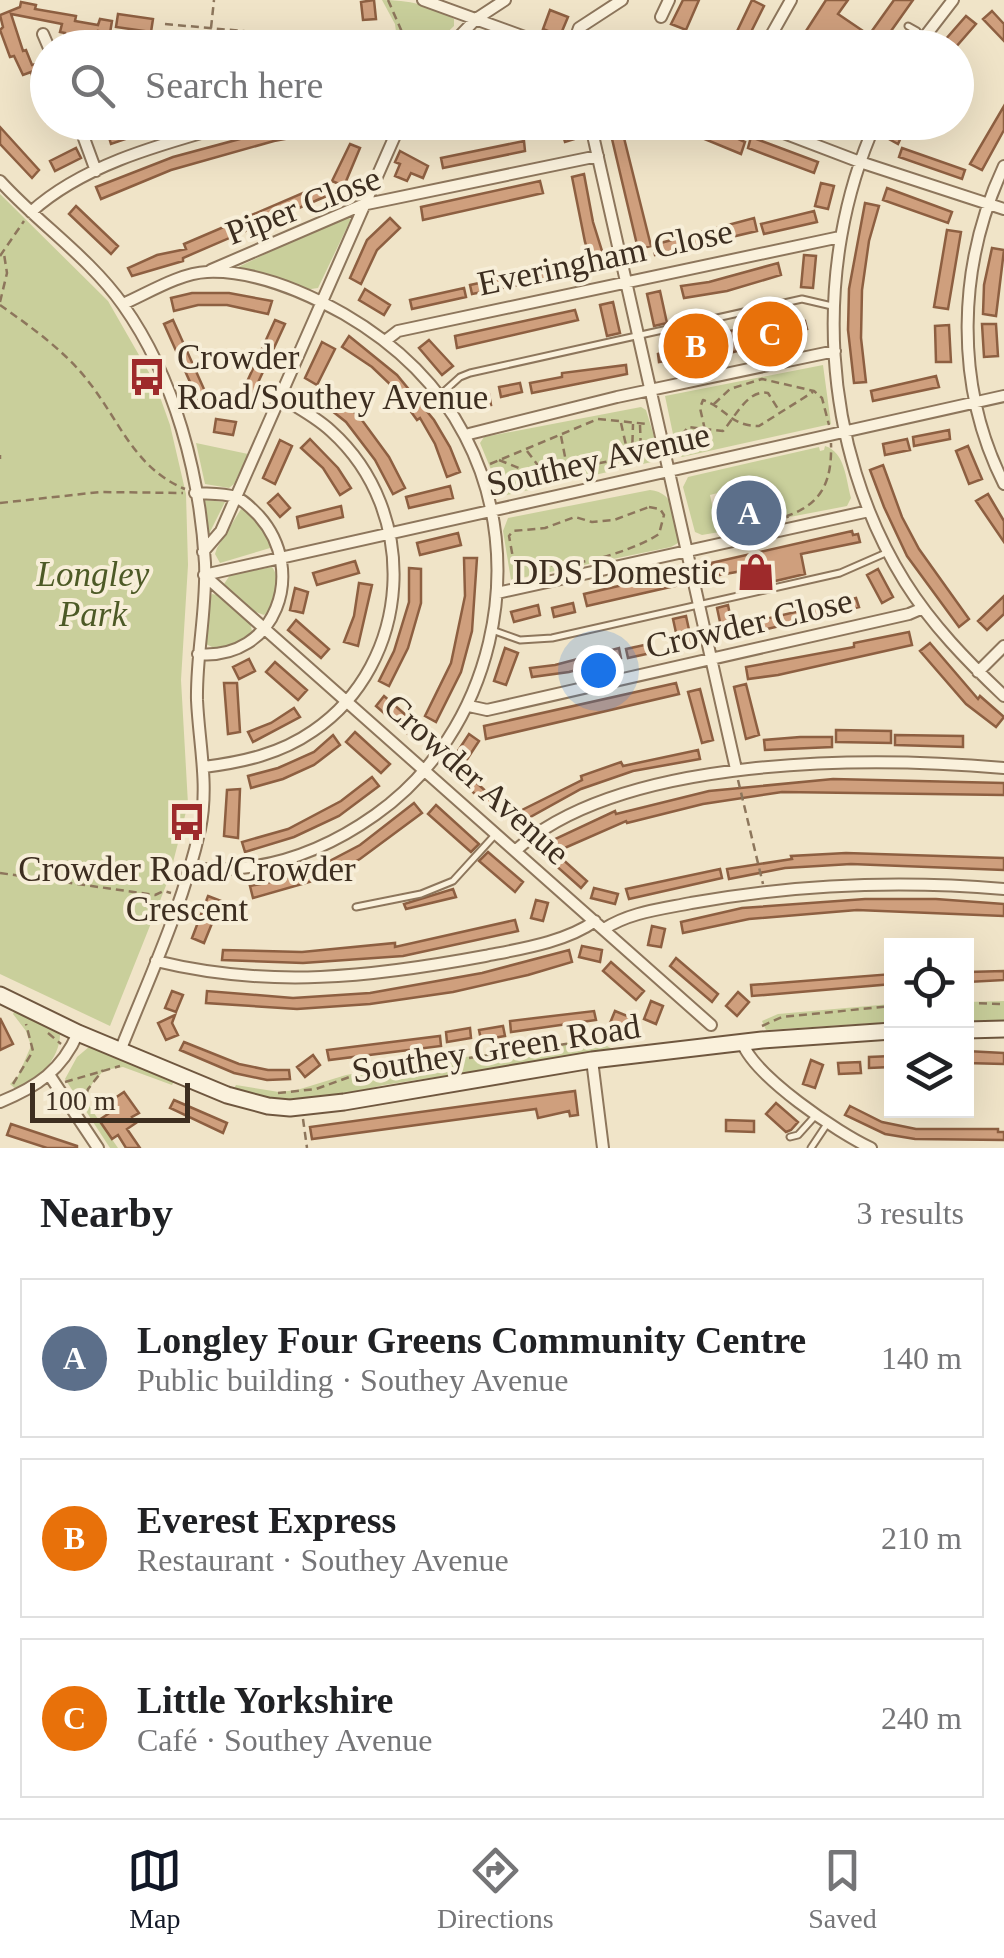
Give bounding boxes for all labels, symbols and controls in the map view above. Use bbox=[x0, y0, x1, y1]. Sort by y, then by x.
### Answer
search box bbox=[30, 30, 974, 140]
icon: search bbox=[65, 58, 120, 113]
text: Search here bbox=[145, 64, 323, 106]
street label: Piper Close bbox=[220, 158, 386, 253]
street label: Everingham Close bbox=[474, 211, 736, 304]
pin: C bbox=[738, 296, 802, 372]
pin: B bbox=[664, 308, 728, 384]
place label: Crowder Road/Southey Avenue bbox=[177, 338, 488, 417]
bus stop icon: Crowder Road/Southey Avenue bbox=[126, 356, 168, 398]
street label: Southey Avenue bbox=[483, 415, 713, 504]
pin: A bbox=[716, 476, 782, 550]
shop icon: DDS Domestic bbox=[735, 551, 777, 593]
place label: DDS Domestic bbox=[513, 553, 726, 592]
park label: Longley Park bbox=[36, 555, 150, 634]
street label: Crowder Close bbox=[642, 581, 856, 666]
your location bbox=[573, 645, 624, 696]
street label: Crowder Avenue bbox=[376, 686, 577, 873]
bus stop icon: Crowder Road/Crowder Crescent bbox=[166, 801, 208, 843]
place label: Crowder Road/Crowder Crescent bbox=[18, 850, 356, 929]
map controls bbox=[884, 938, 974, 1118]
button: locate bbox=[884, 938, 974, 1028]
street label: Southey Green Road bbox=[349, 1006, 644, 1091]
button: layers bbox=[884, 1028, 974, 1118]
scale bar bbox=[30, 1078, 190, 1122]
text: 100 m bbox=[45, 1085, 116, 1116]
text: Nearby bbox=[40, 1190, 173, 1236]
text: 3 results bbox=[856, 1195, 964, 1231]
text: Longley Four Greens Community Centre bbox=[137, 1319, 806, 1361]
text: A bbox=[63, 1340, 86, 1376]
text: 140 m bbox=[881, 1340, 962, 1376]
text: Public building · Southey Avenue bbox=[137, 1362, 568, 1398]
text: Everest Express bbox=[137, 1499, 396, 1541]
text: B bbox=[64, 1520, 85, 1556]
text: 210 m bbox=[881, 1520, 962, 1556]
text: Restaurant · Southey Avenue bbox=[137, 1542, 509, 1578]
text: Little Yorkshire bbox=[137, 1679, 393, 1721]
text: C bbox=[63, 1700, 86, 1736]
text: 240 m bbox=[881, 1700, 962, 1736]
text: Café · Southey Avenue bbox=[137, 1722, 432, 1758]
tab: Map bbox=[127, 1843, 182, 1935]
tab: Directions bbox=[437, 1843, 554, 1935]
tab: Saved bbox=[808, 1843, 877, 1935]

